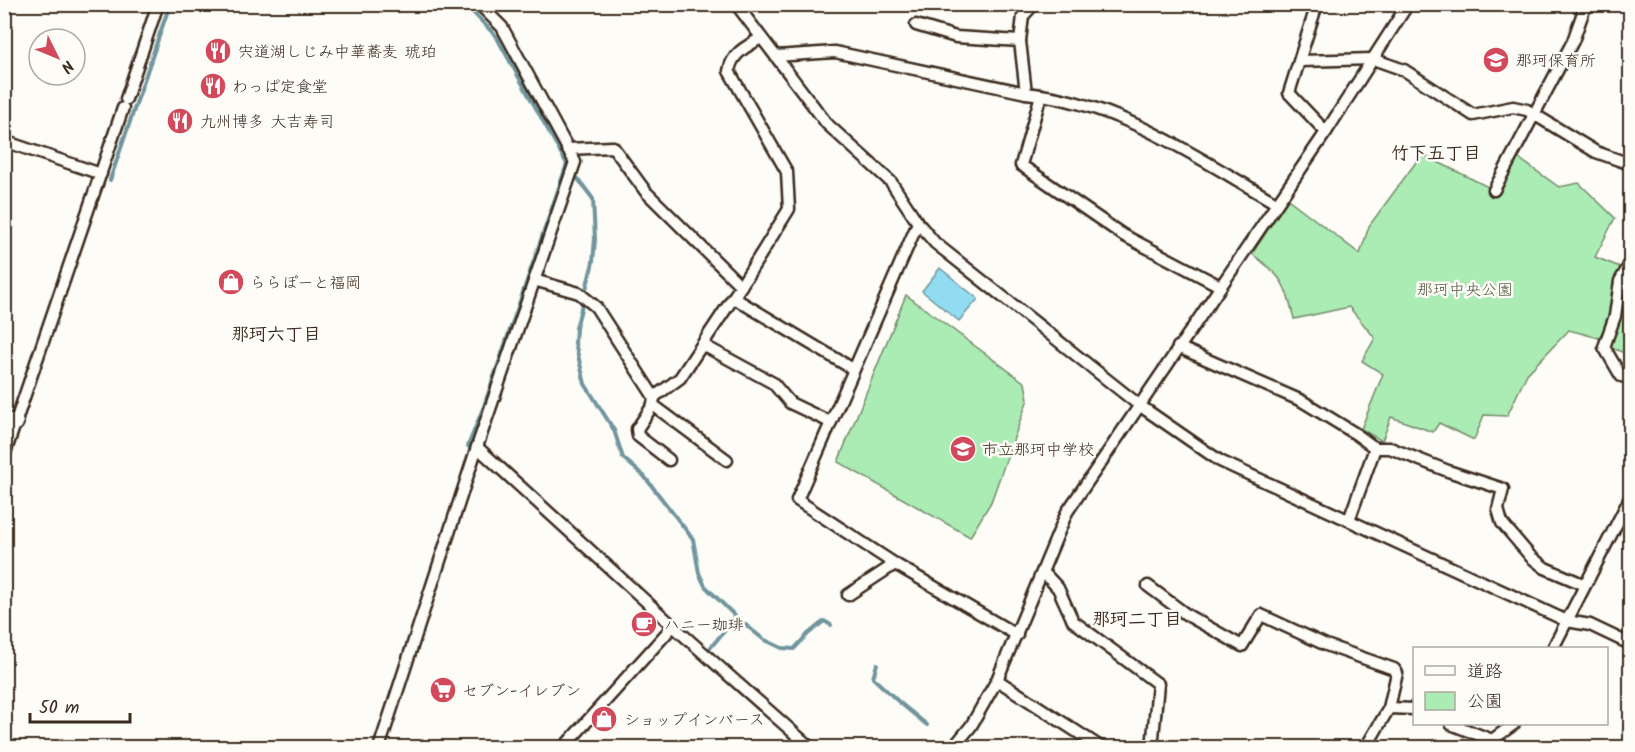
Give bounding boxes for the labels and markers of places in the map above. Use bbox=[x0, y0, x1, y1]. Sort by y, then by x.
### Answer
restaurant icon: 宍道湖しじみ中華蕎麦 琥珀 bbox=[203, 36, 233, 66]
place label: 宍道湖しじみ中華蕎麦 琥珀 bbox=[238, 40, 436, 65]
school or university icon: 那珂保育所 bbox=[1481, 45, 1511, 75]
place label: 那珂保育所 bbox=[1516, 49, 1596, 74]
restaurant icon: わっぱ定食堂 bbox=[198, 71, 228, 101]
place label: わっぱ定食堂 bbox=[232, 75, 328, 100]
restaurant icon: 九州博多 大吉寿司 bbox=[165, 106, 195, 136]
place label: 九州博多 大吉寿司 bbox=[200, 110, 334, 135]
shop icon: ららぽーと福岡 bbox=[216, 267, 246, 297]
place label: ららぽーと福岡 bbox=[250, 271, 361, 296]
school or university icon: 市立那珂中学校 bbox=[948, 434, 978, 464]
place label: 市立那珂中学校 bbox=[982, 438, 1094, 463]
cafe icon: ハニー珈琲 bbox=[629, 609, 659, 639]
place label: ハニー珈琲 bbox=[664, 613, 744, 638]
supermarket icon: セブン-イレブン bbox=[428, 675, 458, 705]
place label: セブン-イレブン bbox=[462, 679, 581, 704]
shop icon: ショップインバース bbox=[589, 704, 619, 734]
place label: ショップインバース bbox=[624, 708, 765, 733]

